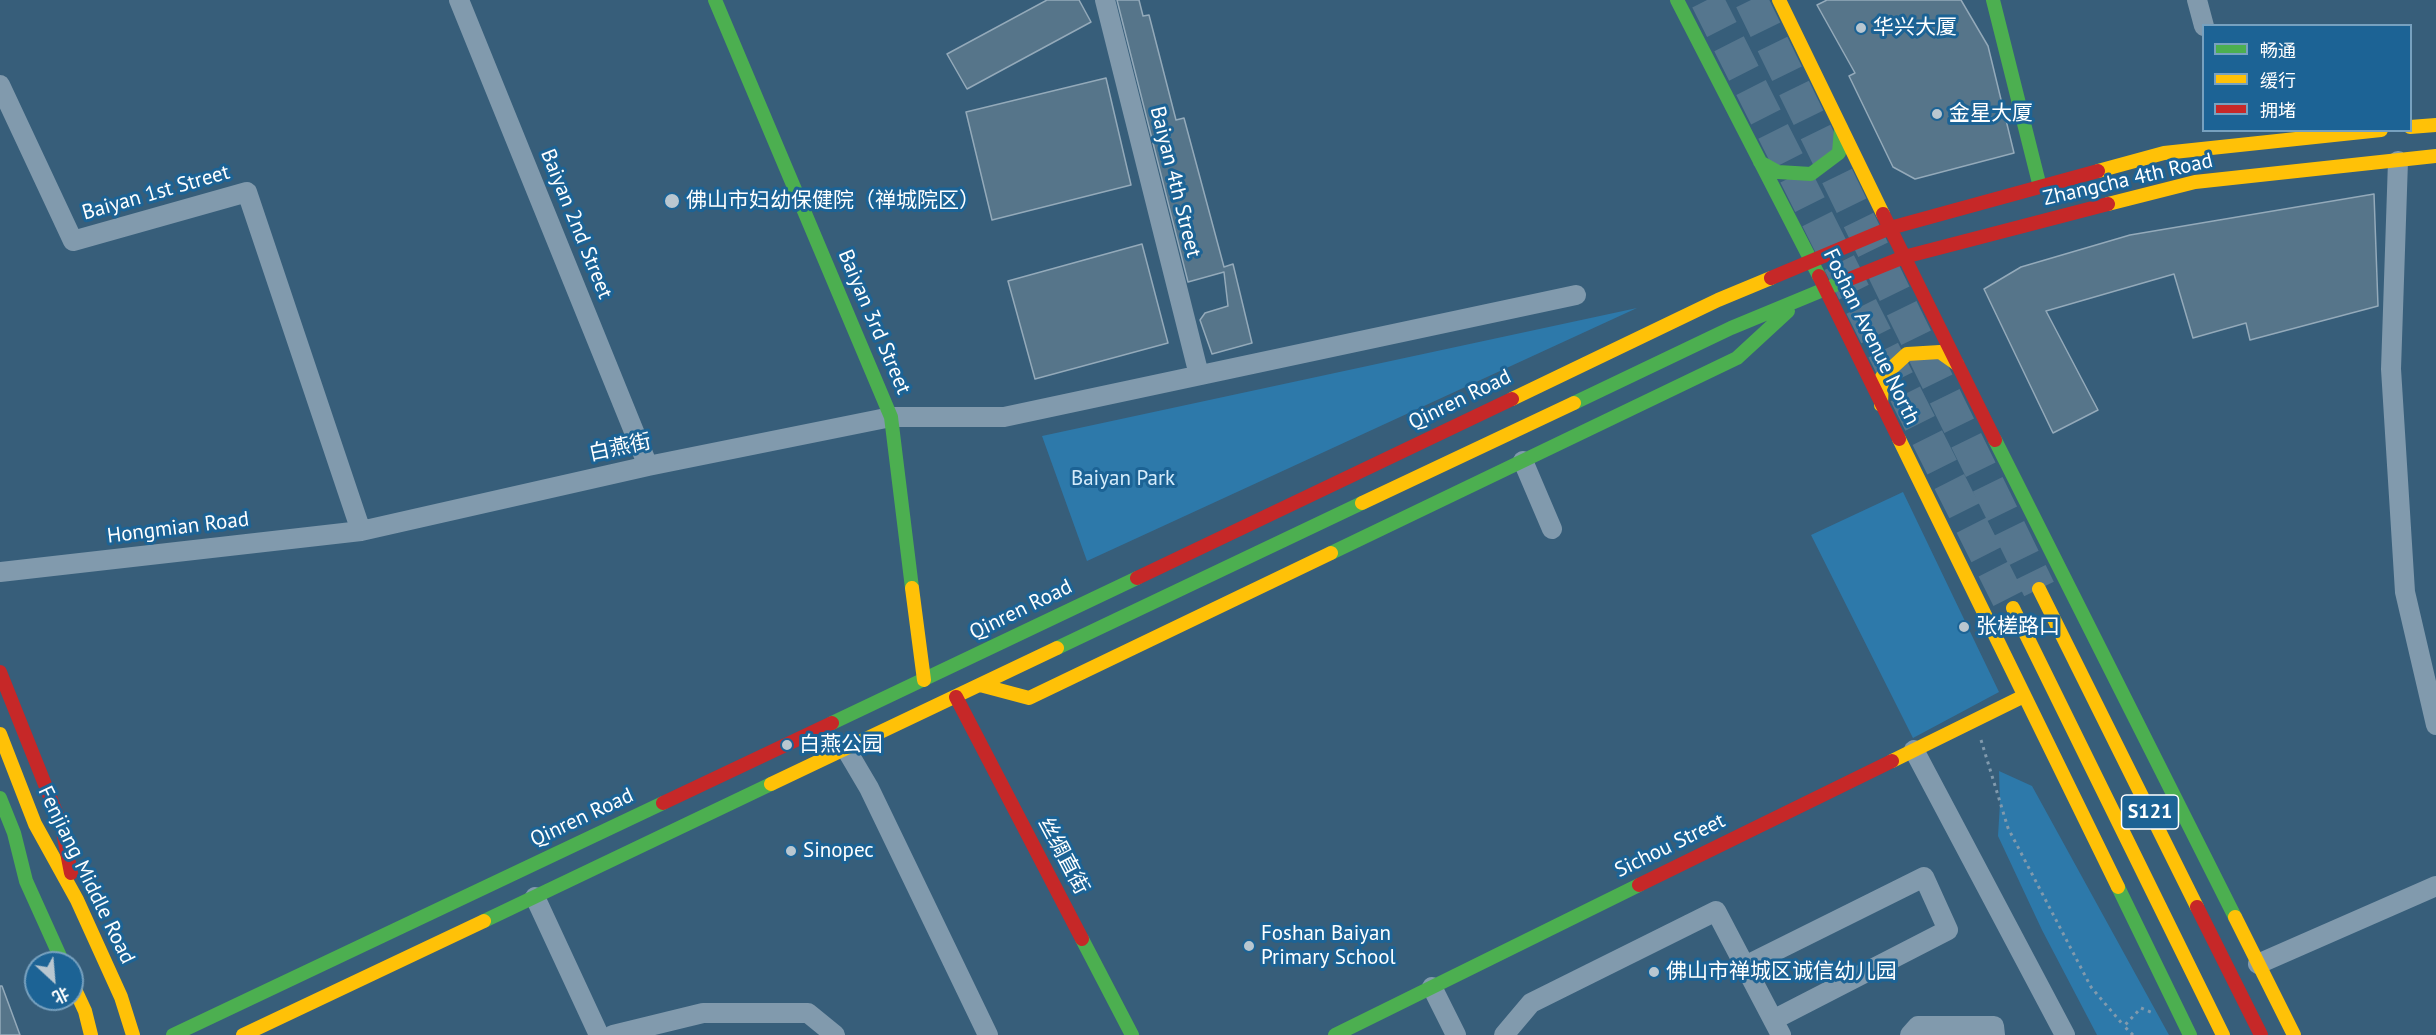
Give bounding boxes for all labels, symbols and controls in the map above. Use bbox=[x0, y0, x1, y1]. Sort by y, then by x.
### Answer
place label: 华兴大厦 bbox=[1873, 15, 1957, 41]
marker: 华兴大厦 bbox=[1854, 21, 1868, 35]
legend bbox=[2202, 24, 2412, 132]
text: 畅通 bbox=[2260, 39, 2296, 62]
text: 缓行 bbox=[2260, 69, 2296, 92]
text: 拥堵 bbox=[2260, 99, 2296, 122]
place label: 金星大厦 bbox=[1949, 101, 2033, 127]
street label: Baiyan 4th Street bbox=[1144, 104, 1206, 260]
marker: 金星大厦 bbox=[1930, 107, 1944, 121]
street label: Baiyan 2nd Street bbox=[535, 146, 617, 302]
street label: Zhangcha 4th Road bbox=[2041, 148, 2215, 212]
street label: Baiyan 1st Street bbox=[79, 160, 233, 226]
place label: 佛山市妇幼保健院（禅城院区） bbox=[686, 188, 980, 214]
marker: 佛山市妇幼保健院（禅城院区） bbox=[663, 192, 681, 210]
street label: Foshan Avenue North bbox=[1817, 245, 1925, 429]
street label: Baiyan 3rd Street bbox=[832, 246, 916, 398]
street label: Qinren Road bbox=[1405, 364, 1515, 436]
street label: 白燕街 bbox=[587, 429, 653, 467]
park label: Baiyan Park bbox=[1071, 466, 1175, 492]
street label: Hongmian Road bbox=[106, 507, 250, 549]
street label: Qinren Road bbox=[966, 574, 1076, 646]
place label: 张槎路口 bbox=[1976, 614, 2060, 640]
marker: 张槎路口 bbox=[1957, 620, 1971, 634]
place label: 白燕公园 bbox=[799, 732, 883, 758]
marker: 白燕公园 bbox=[780, 738, 794, 752]
street label: Fenjiang Middle Road bbox=[32, 782, 140, 968]
street label: Qinren Road bbox=[526, 783, 638, 853]
road number: S121 bbox=[2122, 795, 2178, 829]
street label: Sichou Street bbox=[1611, 808, 1729, 884]
street label: 丝绸直街 bbox=[1032, 813, 1094, 899]
place label: Sinopec bbox=[803, 838, 874, 864]
marker: Sinopec bbox=[784, 844, 798, 858]
place label: Foshan Baiyan Primary School bbox=[1261, 921, 1396, 971]
marker: Foshan Baiyan Primary School bbox=[1242, 939, 1256, 953]
north arrow bbox=[24, 951, 84, 1011]
place label: 佛山市禅城区诚信幼儿园 bbox=[1666, 959, 1897, 985]
marker: 佛山市禅城区诚信幼儿园 bbox=[1647, 965, 1661, 979]
text: 北 bbox=[49, 983, 73, 1008]

